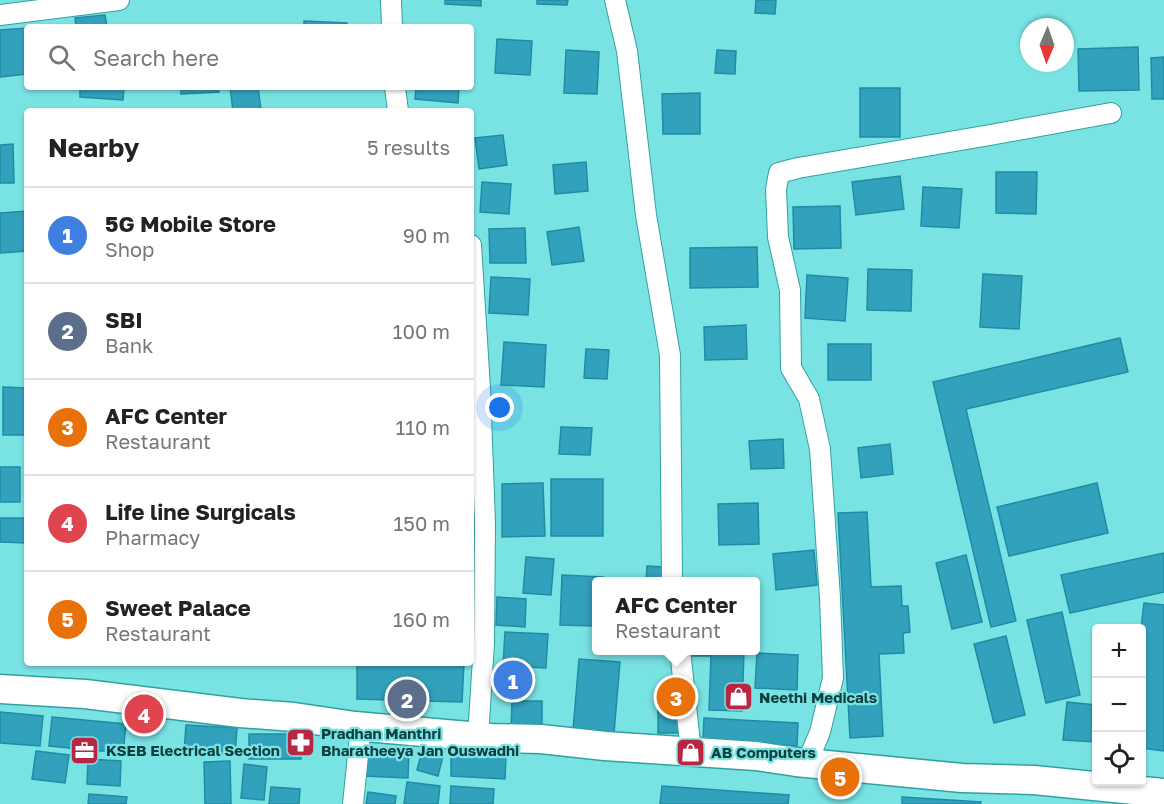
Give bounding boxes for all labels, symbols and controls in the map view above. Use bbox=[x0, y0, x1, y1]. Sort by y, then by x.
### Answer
north arrow bbox=[1020, 18, 1074, 72]
search box bbox=[24, 24, 474, 90]
icon: search bbox=[45, 41, 78, 74]
text: Search here bbox=[93, 44, 219, 71]
text: Nearby bbox=[48, 132, 139, 163]
text: 5 results bbox=[367, 135, 450, 159]
text: 5G Mobile Store bbox=[105, 210, 276, 237]
text: 1 bbox=[62, 223, 73, 247]
text: 90 m bbox=[403, 223, 450, 247]
text: Shop bbox=[105, 237, 154, 261]
text: SBI bbox=[105, 306, 143, 333]
text: 2 bbox=[61, 319, 74, 343]
text: 100 m bbox=[393, 319, 450, 343]
text: Bank bbox=[105, 333, 153, 357]
your location bbox=[485, 393, 514, 422]
text: AFC Center bbox=[105, 402, 227, 429]
text: 3 bbox=[61, 415, 74, 439]
text: 110 m bbox=[396, 415, 450, 439]
text: Restaurant bbox=[105, 429, 211, 453]
text: Life line Surgicals bbox=[105, 498, 296, 525]
text: 4 bbox=[61, 511, 74, 535]
text: 150 m bbox=[394, 511, 450, 535]
text: Pharmacy bbox=[105, 525, 200, 549]
popup bbox=[592, 577, 760, 655]
text: AFC Center bbox=[615, 591, 737, 618]
text: Sweet Palace bbox=[105, 594, 251, 621]
text: 5 bbox=[61, 607, 74, 631]
text: 160 m bbox=[393, 607, 450, 631]
text: Restaurant bbox=[615, 618, 721, 642]
text: Restaurant bbox=[105, 621, 211, 645]
map controls bbox=[1092, 624, 1146, 786]
button: + bbox=[1092, 624, 1146, 678]
pin: 1 bbox=[494, 658, 532, 702]
pin: 3 bbox=[656, 674, 696, 720]
pin: 2 bbox=[388, 676, 426, 722]
button: − bbox=[1092, 678, 1146, 732]
shop icon: Neethi Medicals bbox=[722, 681, 754, 713]
place label: Neethi Medicals bbox=[759, 688, 877, 706]
pin: 4 bbox=[124, 692, 164, 736]
place label: Pradhan Manthri Bharatheeya Jan Ouswadhi bbox=[321, 724, 519, 759]
pharmacy icon: Pradhan Manthri Bharatheeya Jan Ouswadhi bbox=[284, 726, 316, 758]
button: locate bbox=[1092, 732, 1146, 786]
office icon: KSEB Electrical Section bbox=[69, 734, 101, 766]
shop icon: AB Computers bbox=[674, 736, 706, 768]
place label: KSEB Electrical Section bbox=[106, 741, 280, 759]
place label: AB Computers bbox=[711, 743, 816, 761]
pin: 5 bbox=[820, 754, 860, 800]

